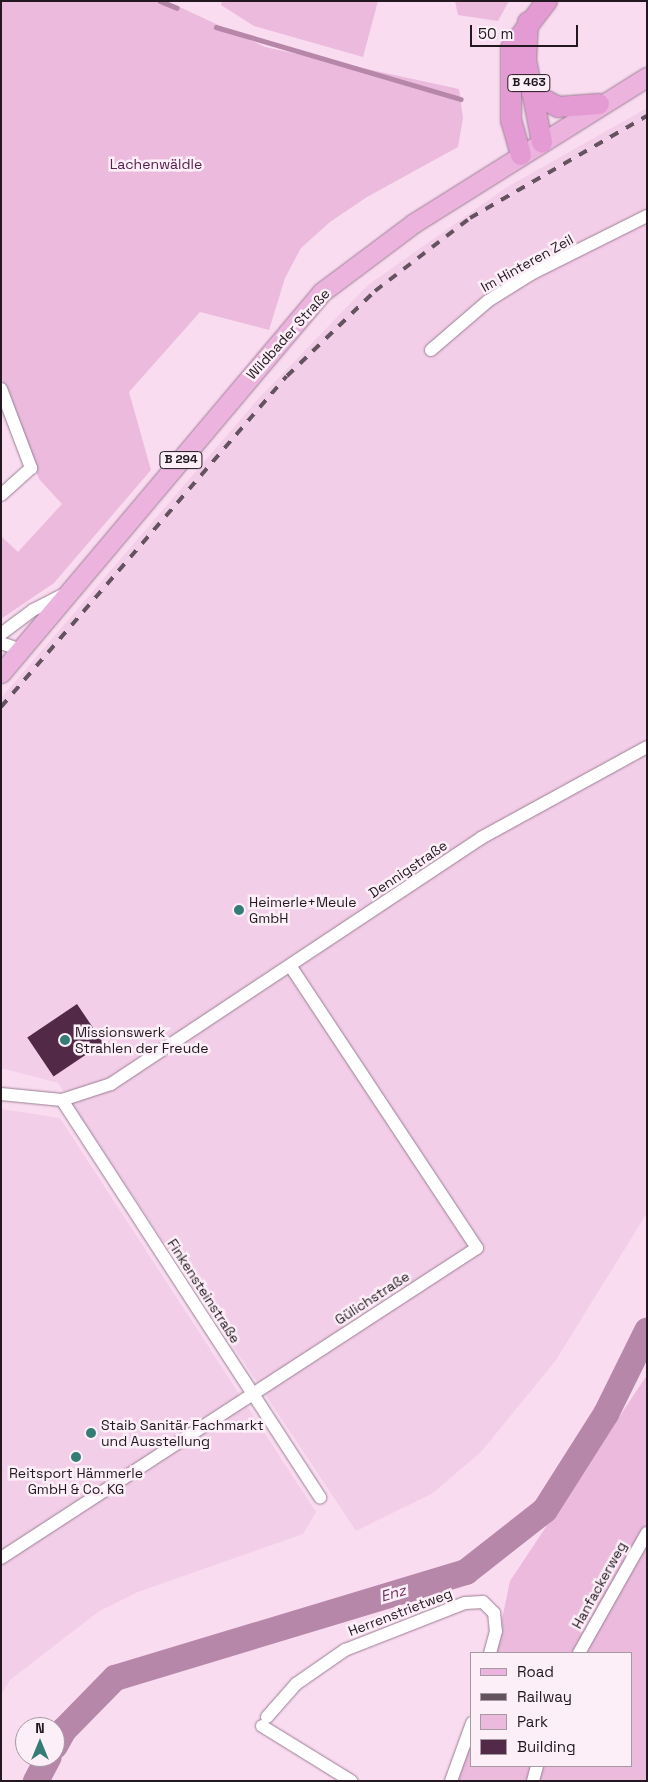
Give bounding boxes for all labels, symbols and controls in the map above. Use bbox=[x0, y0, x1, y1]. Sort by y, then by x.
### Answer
scale bar bbox=[473, 15, 580, 47]
text: 50 m bbox=[478, 24, 513, 43]
road number: B 463 bbox=[506, 74, 552, 92]
park label: Lachenwäldle bbox=[110, 156, 202, 172]
street label: Im Hinteren Zeil bbox=[478, 231, 576, 295]
street label: Wildbader Straße bbox=[243, 285, 333, 383]
road number: B 294 bbox=[158, 450, 204, 470]
street label: Dennigstraße bbox=[366, 837, 450, 901]
place label: Heimerle+Meule GmbH bbox=[249, 894, 357, 926]
marker: Heimerle+Meule GmbH bbox=[233, 904, 245, 916]
place label: Missionswerk Strahlen der Freude bbox=[75, 1024, 209, 1056]
marker: Missionswerk Strahlen der Freude bbox=[59, 1034, 71, 1046]
street label: Finkensteinstraße bbox=[164, 1236, 244, 1346]
street label: Gülichstraße bbox=[332, 1268, 412, 1328]
place label: Staib Sanitär Fachmarkt und Ausstellung bbox=[101, 1417, 264, 1450]
marker: Staib Sanitär Fachmarkt und Ausstellung bbox=[85, 1427, 97, 1439]
marker: Reitsport Hämmerle GmbH & Co. KG bbox=[70, 1451, 82, 1463]
place label: Reitsport Hämmerle GmbH & Co. KG bbox=[9, 1465, 143, 1498]
street label: Hanfackerweg bbox=[568, 1539, 630, 1631]
water label: Enz bbox=[378, 1581, 408, 1605]
street label: Herrenstrietweg bbox=[346, 1584, 454, 1640]
legend bbox=[470, 1652, 633, 1767]
text: Road bbox=[517, 1662, 554, 1681]
text: Railway bbox=[517, 1687, 572, 1706]
text: Park bbox=[517, 1712, 548, 1731]
north arrow bbox=[15, 1717, 65, 1767]
text: N bbox=[35, 1719, 45, 1737]
text: Building bbox=[517, 1737, 576, 1756]

